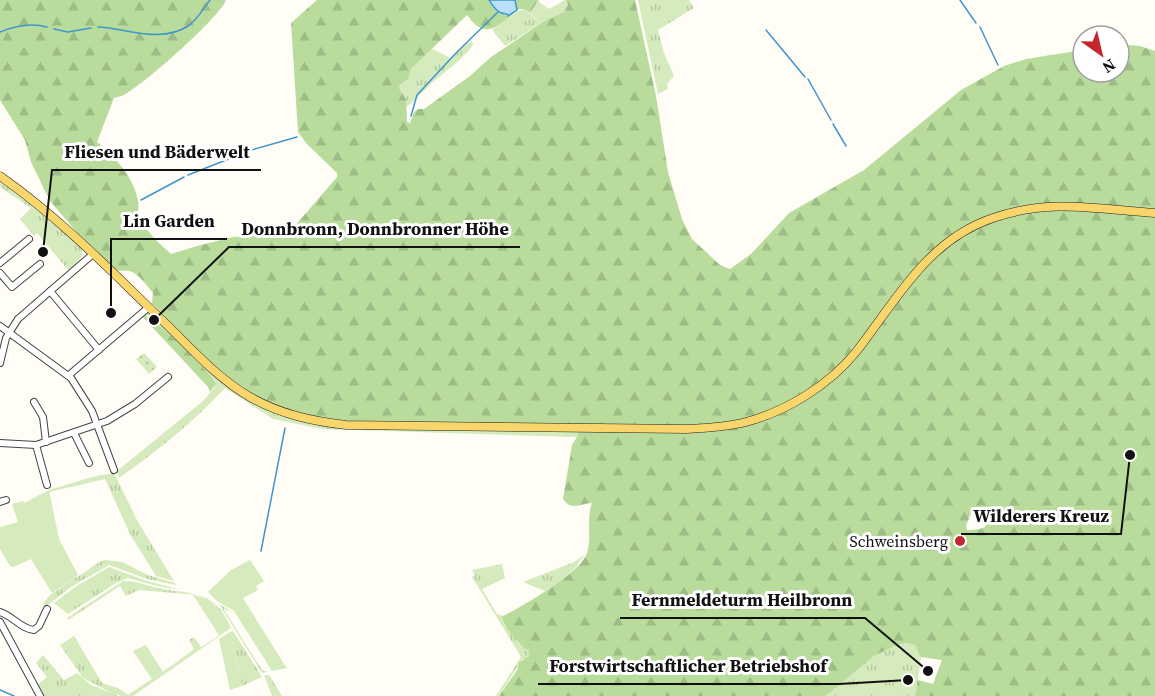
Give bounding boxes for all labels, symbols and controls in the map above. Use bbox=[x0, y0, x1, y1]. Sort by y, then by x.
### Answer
north arrow bbox=[1071, 24, 1131, 84]
text: N bbox=[1098, 54, 1120, 79]
callout: Fliesen und Bäderwelt bbox=[52, 134, 261, 170]
text: Fliesen und Bäderwelt bbox=[64, 139, 250, 164]
callout: Lin Garden bbox=[111, 203, 227, 239]
text: Lin Garden bbox=[123, 208, 215, 233]
callout: Donnbronn, Donnbronner Höhe bbox=[229, 211, 520, 247]
text: Donnbronn, Donnbronner Höhe bbox=[241, 216, 509, 241]
callout: Wilderers Kreuz bbox=[961, 498, 1121, 534]
text: Wilderers Kreuz bbox=[973, 503, 1109, 528]
place label: Schweinsberg bbox=[849, 530, 948, 552]
marker: Schweinsberg bbox=[953, 534, 967, 548]
callout: Fernmeldeturm Heilbronn bbox=[620, 582, 865, 618]
text: Fernmeldeturm Heilbronn bbox=[632, 587, 852, 612]
callout: Forstwirtschaftlicher Betriebshof bbox=[538, 648, 839, 684]
text: Forstwirtschaftlicher Betriebshof bbox=[549, 653, 829, 678]

